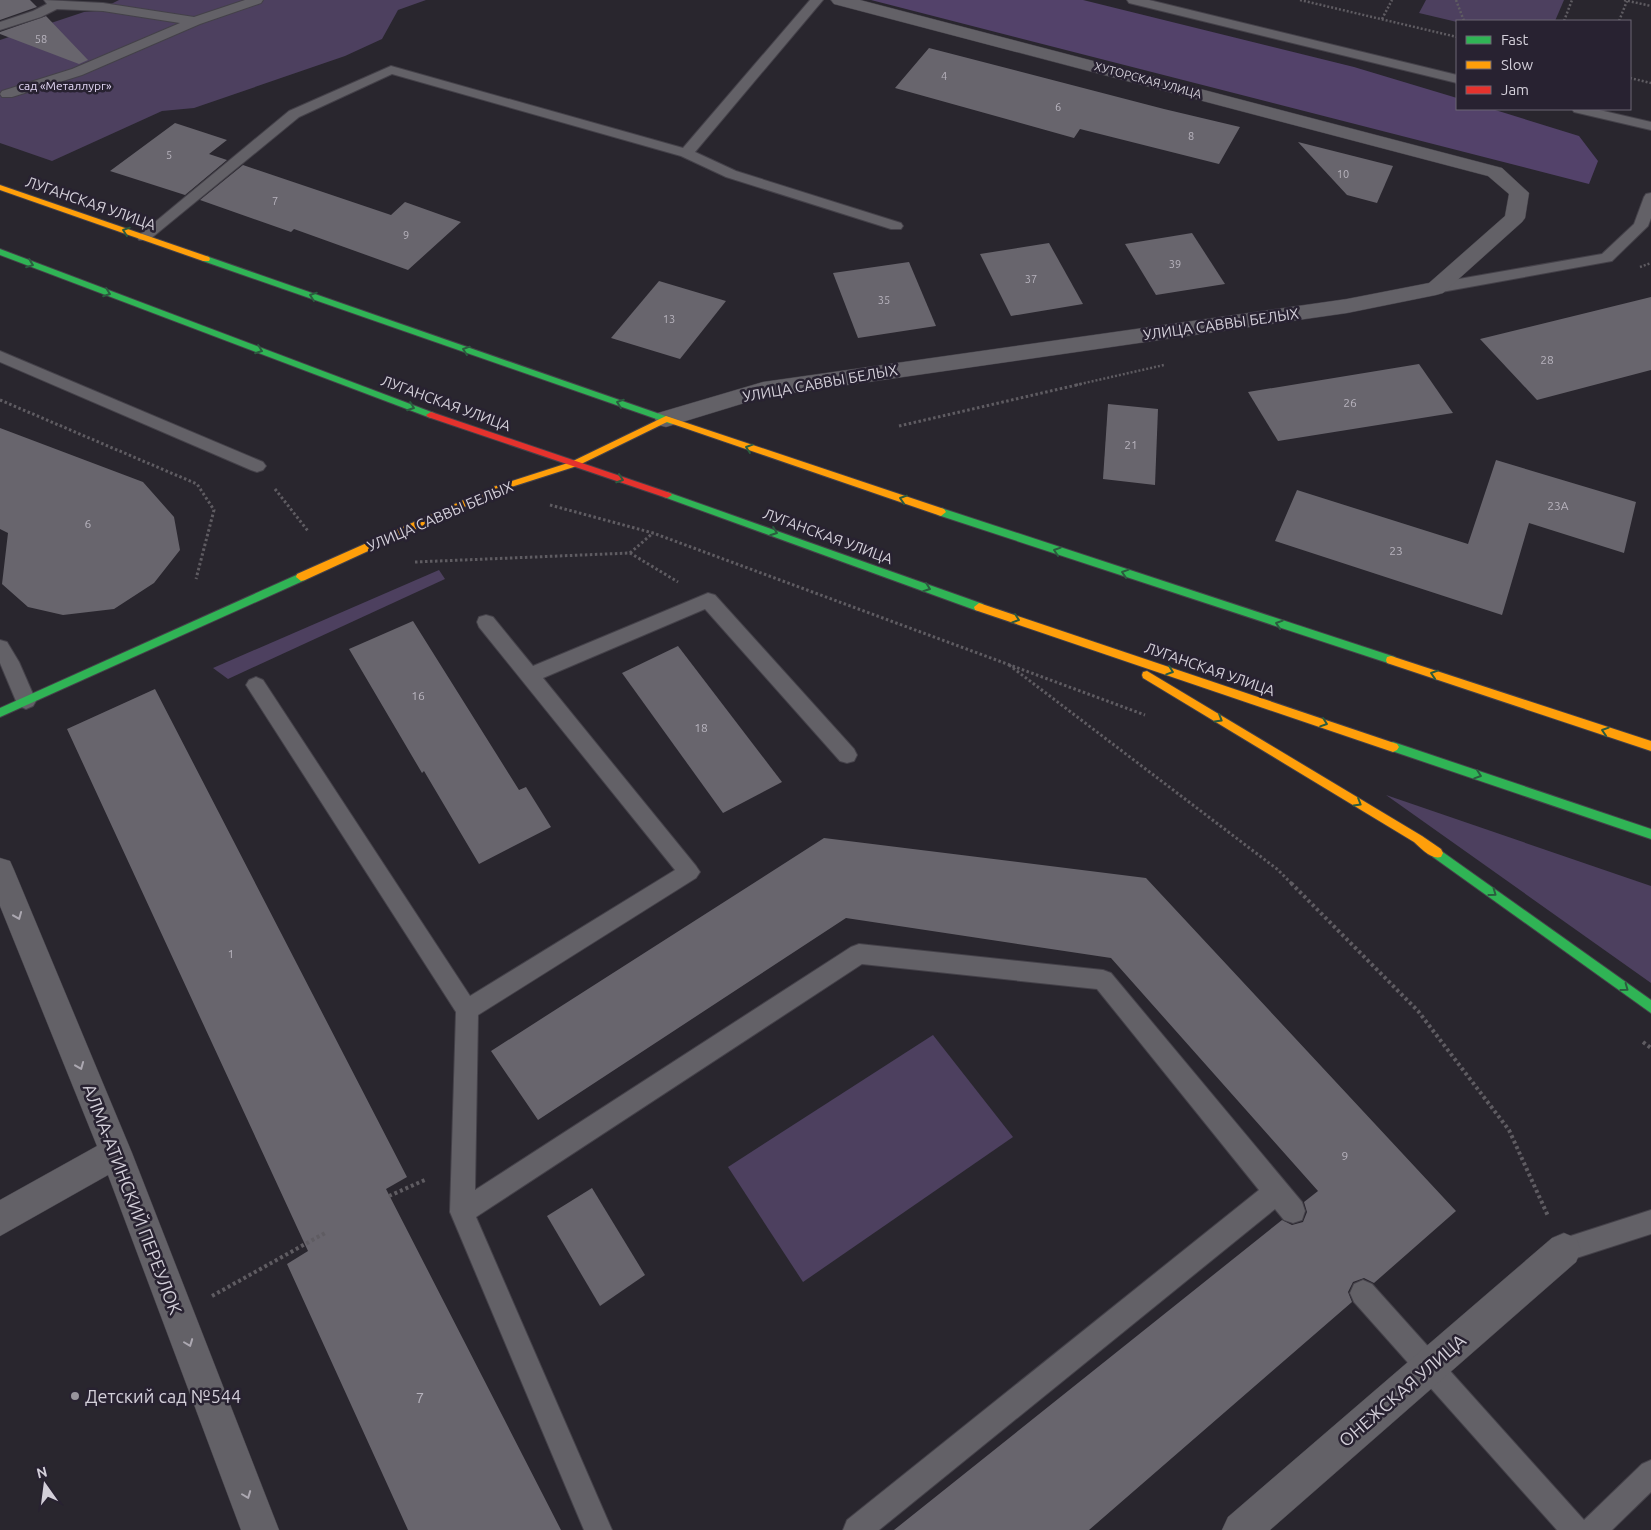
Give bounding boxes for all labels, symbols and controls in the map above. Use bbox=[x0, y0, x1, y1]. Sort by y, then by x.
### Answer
legend bbox=[1456, 20, 1631, 110]
text: Fast bbox=[1501, 31, 1529, 48]
house number: 58 bbox=[35, 33, 47, 45]
text: Slow bbox=[1501, 56, 1534, 73]
street label: ХУТОРСКАЯ УЛИЦА bbox=[1093, 59, 1203, 101]
house number: 4 bbox=[941, 70, 947, 82]
park label: сад «Металлург» bbox=[18, 79, 112, 92]
text: Jam bbox=[1501, 81, 1529, 98]
house number: 6 bbox=[1055, 101, 1061, 113]
house number: 8 bbox=[1188, 130, 1194, 142]
house number: 5 bbox=[166, 149, 172, 161]
house number: 10 bbox=[1337, 168, 1349, 180]
street label: ЛУГАНСКАЯ УЛИЦА bbox=[24, 173, 159, 233]
house number: 7 bbox=[272, 195, 278, 207]
one-way arrow bbox=[123, 227, 131, 237]
house number: 9 bbox=[403, 229, 409, 241]
one-way arrow bbox=[26, 258, 34, 268]
house number: 39 bbox=[1169, 258, 1181, 270]
house number: 37 bbox=[1025, 273, 1037, 285]
one-way arrow bbox=[102, 287, 110, 297]
one-way arrow bbox=[309, 292, 318, 302]
house number: 35 bbox=[878, 294, 890, 306]
street label: УЛИЦА САВВЫ БЕЛЫХ bbox=[1142, 305, 1300, 343]
house number: 13 bbox=[663, 313, 675, 325]
one-way arrow bbox=[254, 344, 263, 354]
one-way arrow bbox=[463, 345, 471, 355]
house number: 28 bbox=[1540, 353, 1554, 366]
street label: УЛИЦА САВВЫ БЕЛЫХ bbox=[741, 361, 899, 405]
street label: ЛУГАНСКАЯ УЛИЦА bbox=[379, 372, 513, 434]
house number: 26 bbox=[1343, 396, 1357, 409]
one-way arrow bbox=[616, 399, 625, 409]
one-way arrow bbox=[406, 401, 415, 411]
house number: 21 bbox=[1124, 438, 1138, 451]
one-way arrow bbox=[746, 443, 754, 453]
one-way arrow bbox=[616, 474, 624, 484]
street label: УЛИЦА САВВЫ БЕЛЫХ bbox=[364, 478, 516, 554]
one-way arrow bbox=[900, 495, 908, 505]
house number: 23А bbox=[1547, 499, 1569, 512]
street label: ЛУГАНСКАЯ УЛИЦА bbox=[761, 505, 895, 567]
house number: 6 bbox=[85, 517, 92, 530]
one-way arrow bbox=[769, 526, 778, 536]
house number: 23 bbox=[1389, 544, 1403, 557]
one-way arrow bbox=[1054, 547, 1062, 557]
one-way arrow bbox=[1121, 569, 1130, 579]
one-way arrow bbox=[922, 582, 930, 592]
one-way arrow bbox=[1011, 613, 1019, 623]
one-way arrow bbox=[1276, 620, 1284, 630]
street label: ЛУГАНСКАЯ УЛИЦА bbox=[1143, 639, 1278, 699]
one-way arrow bbox=[1165, 665, 1173, 675]
one-way arrow bbox=[1430, 670, 1438, 680]
house number: 16 bbox=[411, 689, 425, 702]
one-way arrow bbox=[1214, 712, 1223, 722]
one-way arrow bbox=[1319, 717, 1327, 727]
house number: 18 bbox=[694, 721, 708, 734]
one-way arrow bbox=[1601, 727, 1609, 737]
one-way arrow bbox=[1473, 770, 1481, 780]
one-way arrow bbox=[1353, 796, 1362, 806]
one-way arrow bbox=[1487, 887, 1497, 896]
one-way arrow bbox=[13, 911, 23, 919]
house number: 1 bbox=[228, 947, 234, 960]
one-way arrow bbox=[1619, 982, 1629, 991]
one-way arrow bbox=[74, 1061, 85, 1070]
street label: АЛМА-АТИНСКИЙ ПЕРЕУЛОК bbox=[80, 1081, 186, 1317]
house number: 9 bbox=[1342, 1149, 1348, 1162]
street label: ОНЕЖСКАЯ УЛИЦА bbox=[1335, 1329, 1470, 1450]
one-way arrow bbox=[183, 1339, 193, 1347]
place label: Детский сад №544 bbox=[85, 1386, 241, 1406]
house number: 7 bbox=[416, 1389, 424, 1406]
marker: Детский сад №544 bbox=[69, 1390, 81, 1402]
north arrow bbox=[20, 1460, 70, 1510]
text: N bbox=[35, 1463, 49, 1481]
one-way arrow bbox=[241, 1491, 251, 1499]

